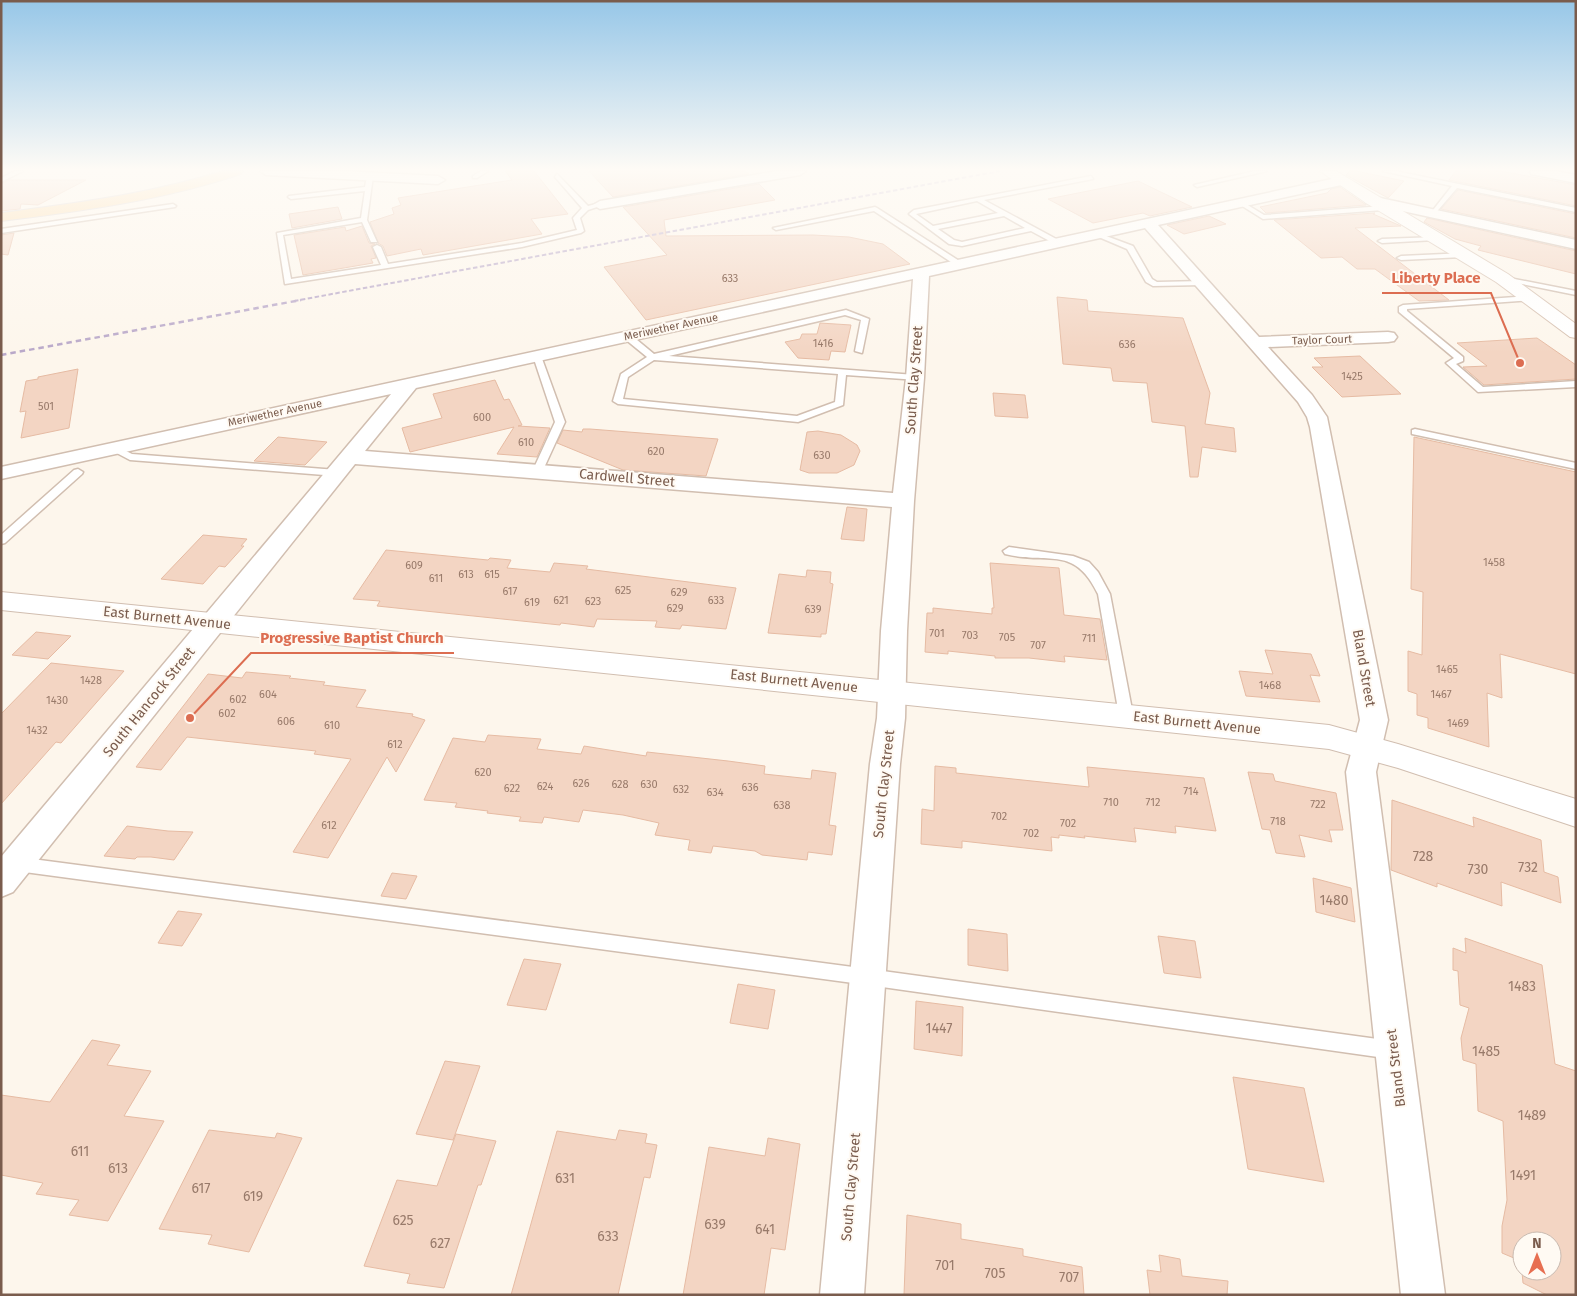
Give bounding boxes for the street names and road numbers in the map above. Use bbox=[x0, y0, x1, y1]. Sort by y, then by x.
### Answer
street label: Meriwether Avenue bbox=[623, 311, 719, 343]
street label: South Clay Street bbox=[902, 324, 926, 435]
street label: Taylor Court bbox=[1292, 332, 1352, 348]
street label: Meriwether Avenue bbox=[227, 397, 323, 429]
street label: Cardwell Street bbox=[578, 465, 677, 491]
street label: East Burnett Avenue bbox=[102, 603, 232, 633]
street label: Bland Street bbox=[1349, 628, 1379, 709]
street label: South Hancock Street bbox=[99, 643, 199, 760]
street label: East Burnett Avenue bbox=[729, 666, 859, 696]
street label: East Burnett Avenue bbox=[1132, 708, 1262, 738]
street label: South Clay Street bbox=[870, 728, 898, 839]
street label: Bland Street bbox=[1383, 1027, 1409, 1108]
street label: South Clay Street bbox=[838, 1131, 864, 1242]

